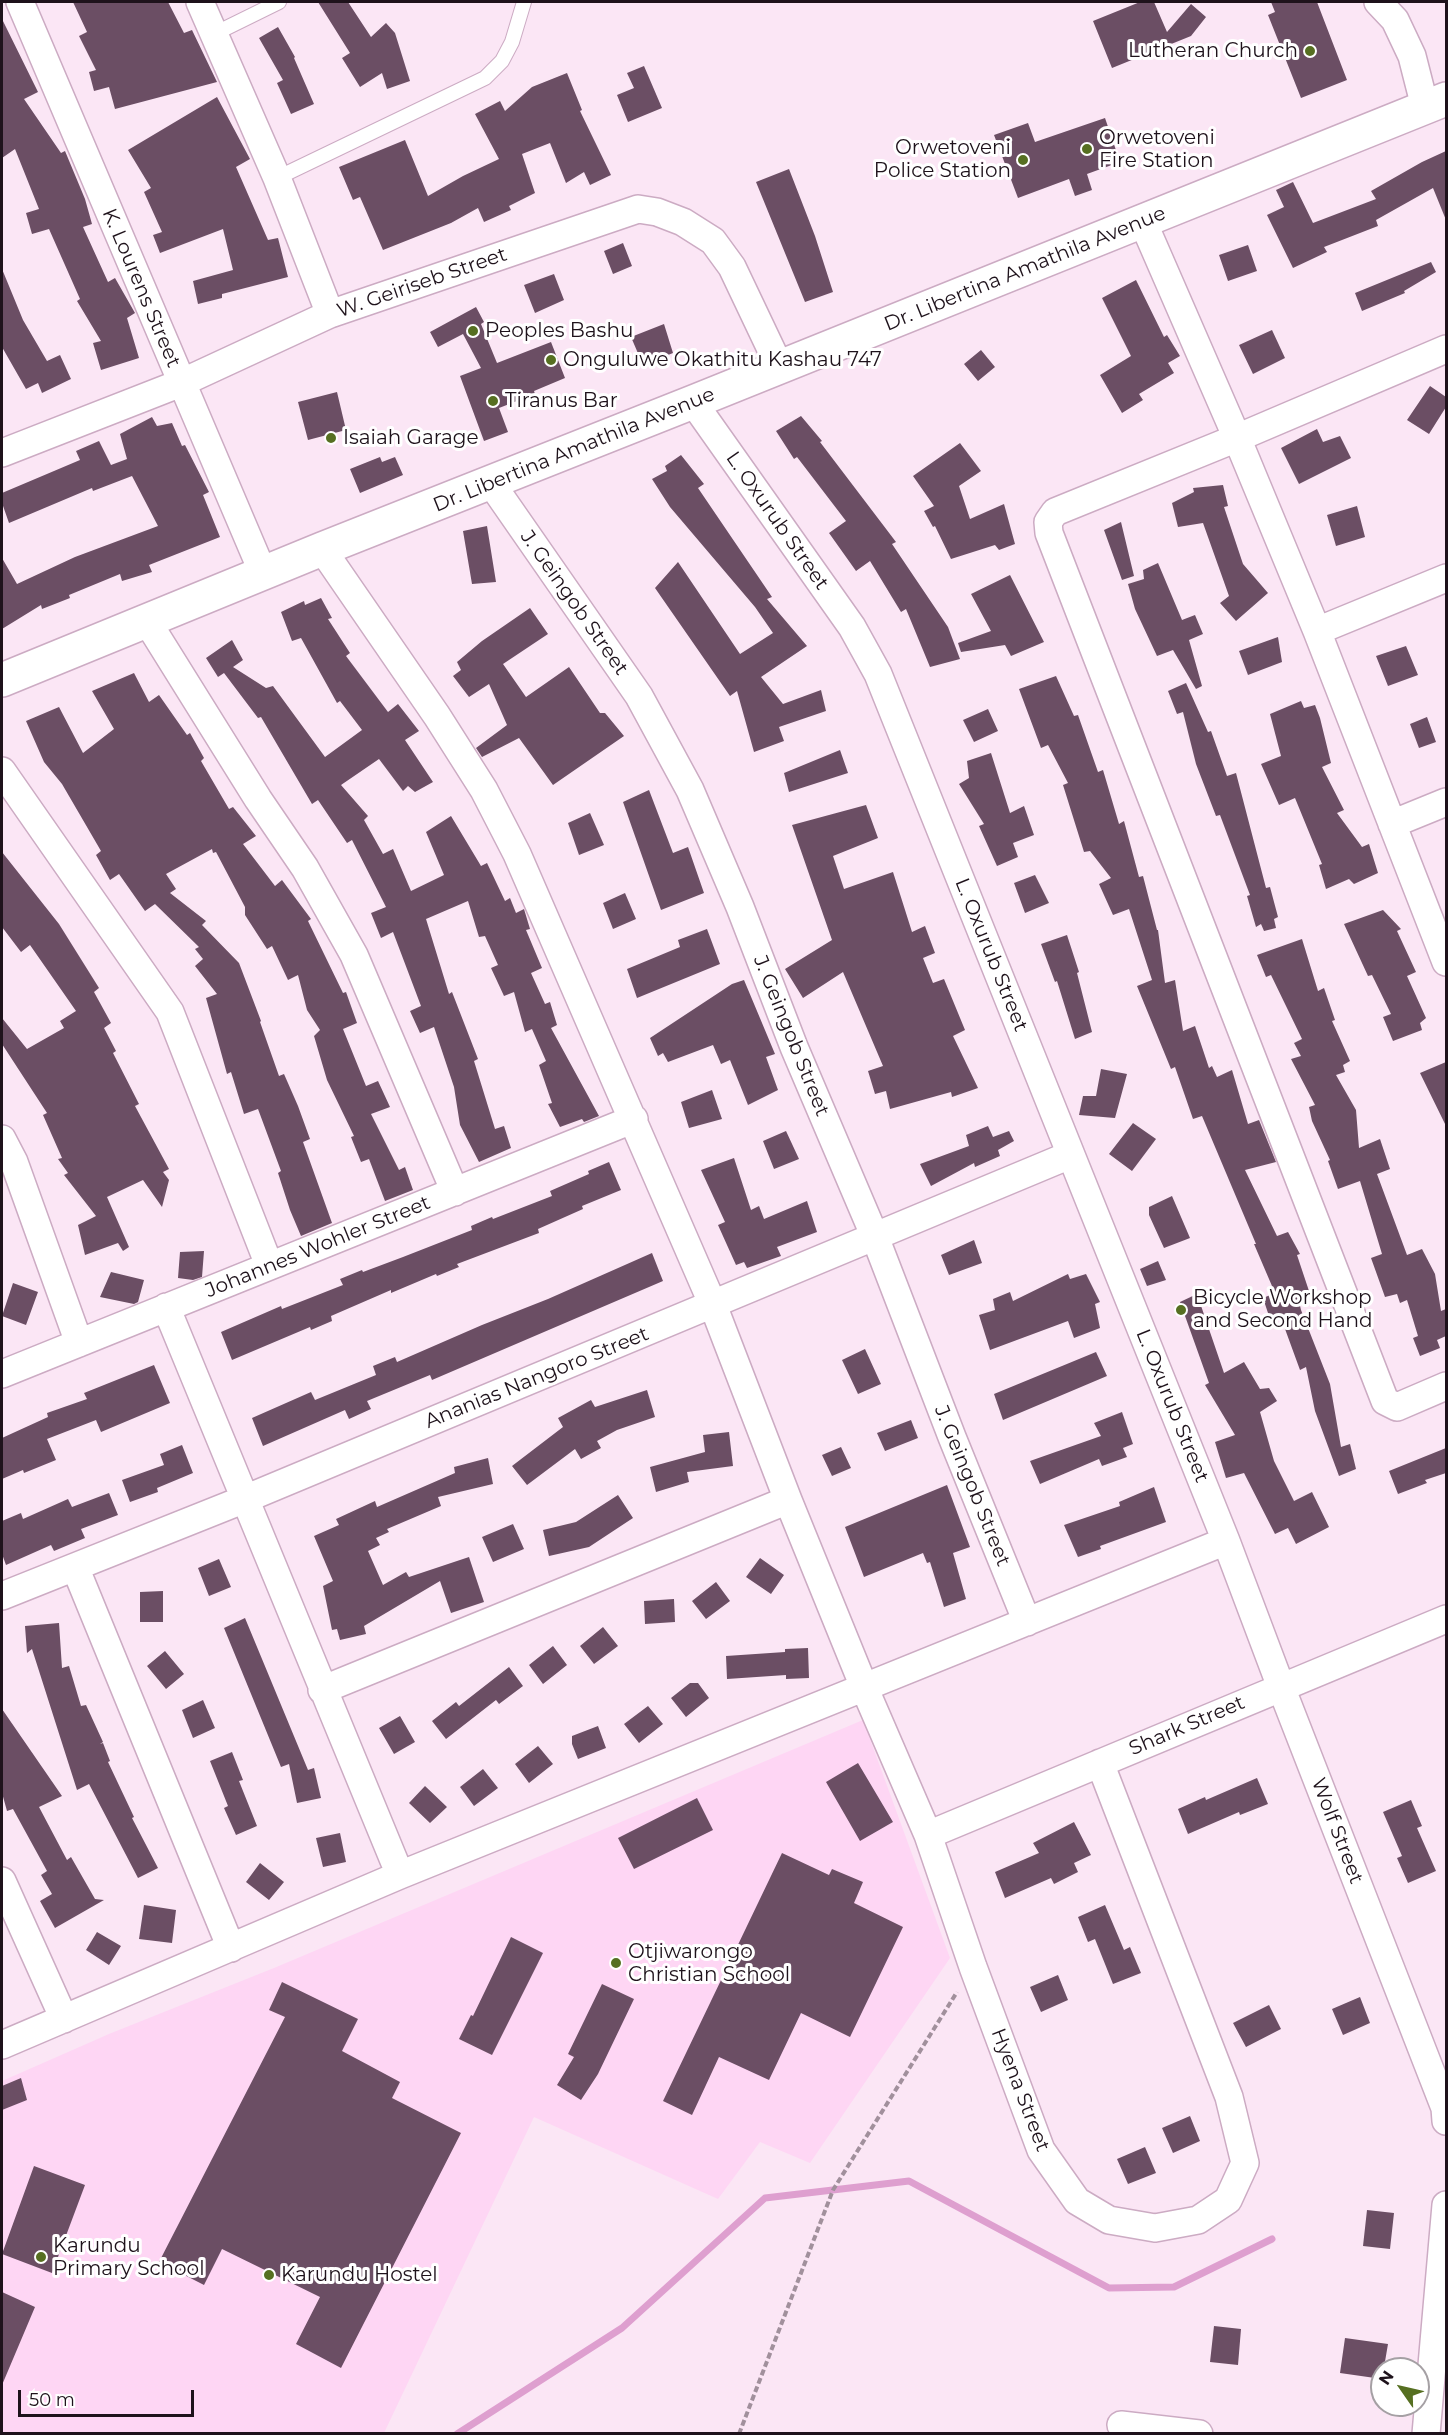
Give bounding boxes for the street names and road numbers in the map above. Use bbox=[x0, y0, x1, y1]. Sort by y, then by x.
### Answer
street label: Dr. Libertina Amathila Avenue bbox=[881, 201, 1169, 337]
street label: K. Lourens Street bbox=[97, 205, 185, 371]
street label: W. Geiriseb Street bbox=[334, 243, 510, 323]
street label: Dr. Libertina Amathila Avenue bbox=[430, 382, 718, 518]
street label: L. Oxurub Street bbox=[720, 447, 834, 595]
street label: J. Geingob Street bbox=[515, 526, 633, 680]
street label: L. Oxurub Street bbox=[949, 875, 1033, 1035]
street label: J. Geingob Street bbox=[748, 952, 834, 1120]
street label: Johannes Wohler Street bbox=[202, 1191, 434, 1303]
street label: Ananias Nangoro Street bbox=[422, 1322, 652, 1434]
street label: L. Oxurub Street bbox=[1130, 1326, 1214, 1486]
street label: J. Geingob Street bbox=[929, 1402, 1015, 1570]
street label: Shark Street bbox=[1126, 1691, 1248, 1761]
street label: Wolf Street bbox=[1306, 1775, 1368, 1887]
street label: Hyena Street bbox=[986, 2025, 1054, 2155]

